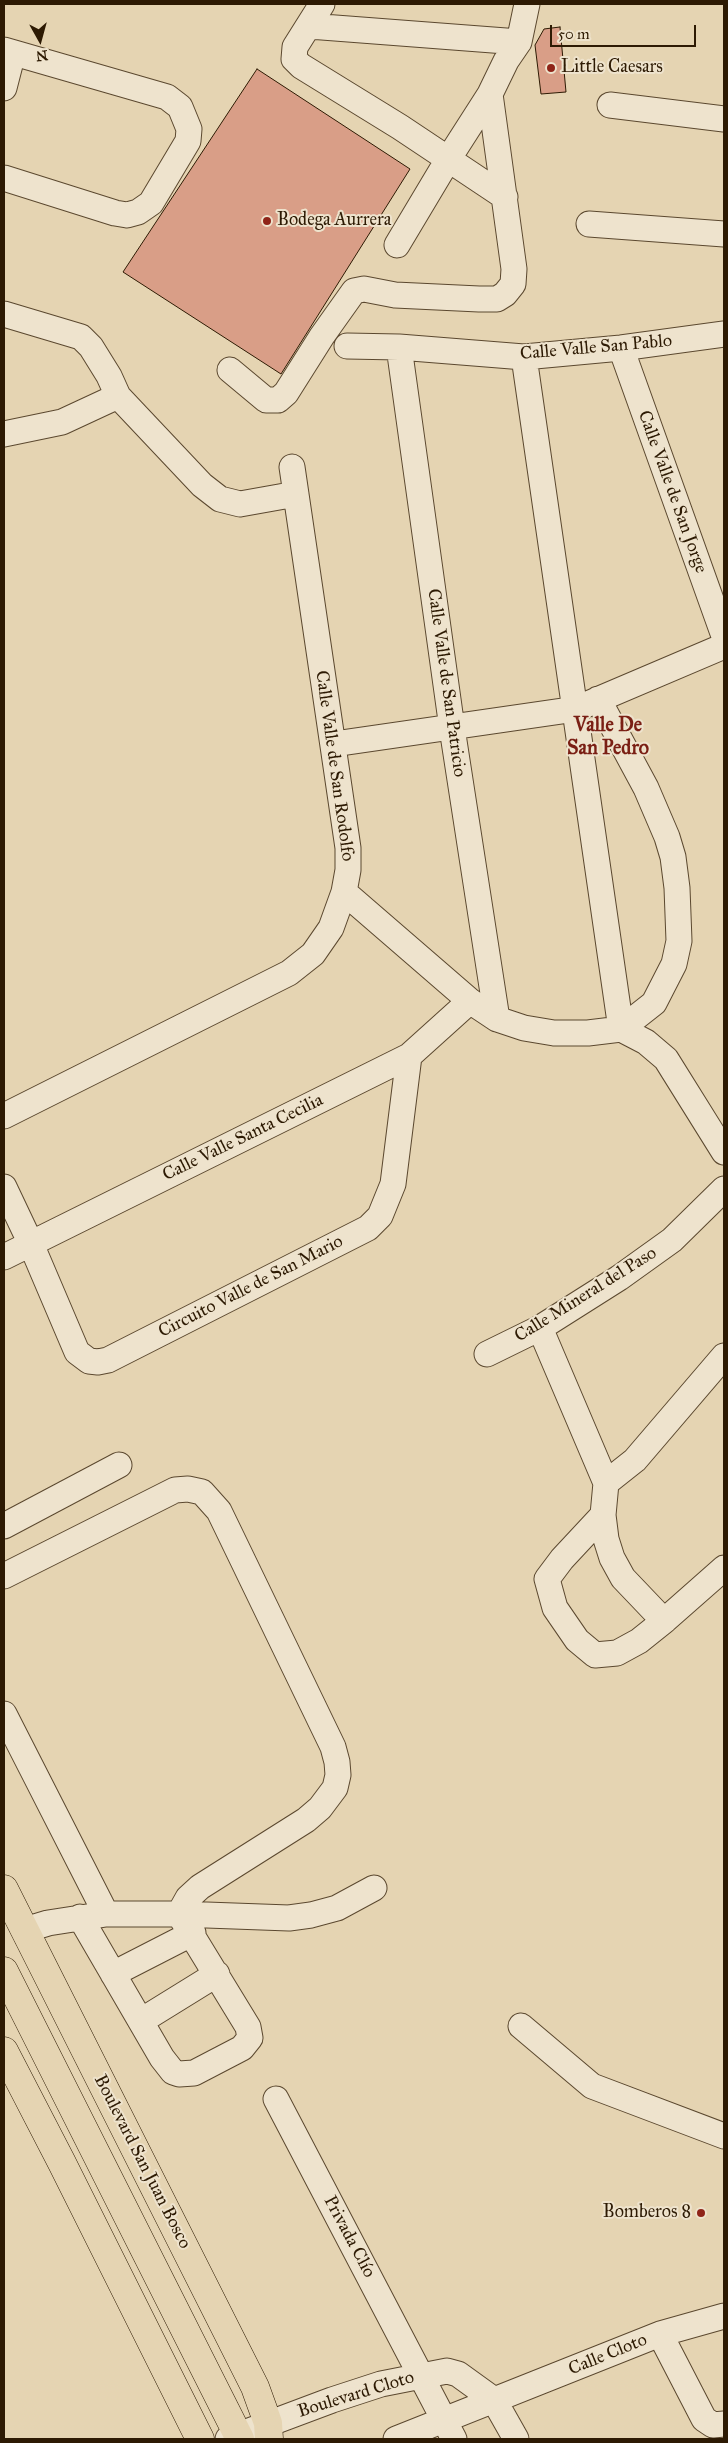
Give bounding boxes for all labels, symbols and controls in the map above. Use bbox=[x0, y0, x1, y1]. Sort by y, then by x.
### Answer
north arrow bbox=[15, 15, 65, 65]
scale bar bbox=[553, 15, 699, 47]
text: 50 m bbox=[558, 25, 590, 43]
text: N bbox=[35, 46, 49, 65]
place label: Little Caesars bbox=[561, 57, 663, 79]
marker: Little Caesars bbox=[545, 62, 557, 74]
place label: Bodega Aurrera bbox=[277, 210, 391, 232]
marker: Bodega Aurrera bbox=[261, 215, 273, 227]
street label: Calle Valle San Pablo bbox=[519, 331, 673, 365]
street label: Calle Valle de San Jorge bbox=[633, 408, 711, 576]
street label: Calle Valle de San Patricio bbox=[422, 587, 470, 779]
street label: Calle Valle de San Rodolfo bbox=[310, 669, 358, 863]
district label: Valle De San Pedro bbox=[567, 714, 649, 761]
street label: Calle Valle Santa Cecilia bbox=[159, 1090, 327, 1186]
street label: Circuito Valle de San Mario bbox=[155, 1231, 347, 1343]
street label: Calle Mineral del Paso bbox=[511, 1243, 661, 1347]
street label: Boulevard San Juan Bosco bbox=[89, 2071, 195, 2253]
street label: Privada Clío bbox=[318, 2192, 380, 2282]
place label: Bomberos 8 bbox=[603, 2202, 691, 2224]
marker: Bomberos 8 bbox=[695, 2207, 707, 2219]
street label: Calle Cloto bbox=[566, 2329, 650, 2381]
street label: Boulevard Cloto bbox=[295, 2367, 417, 2423]

